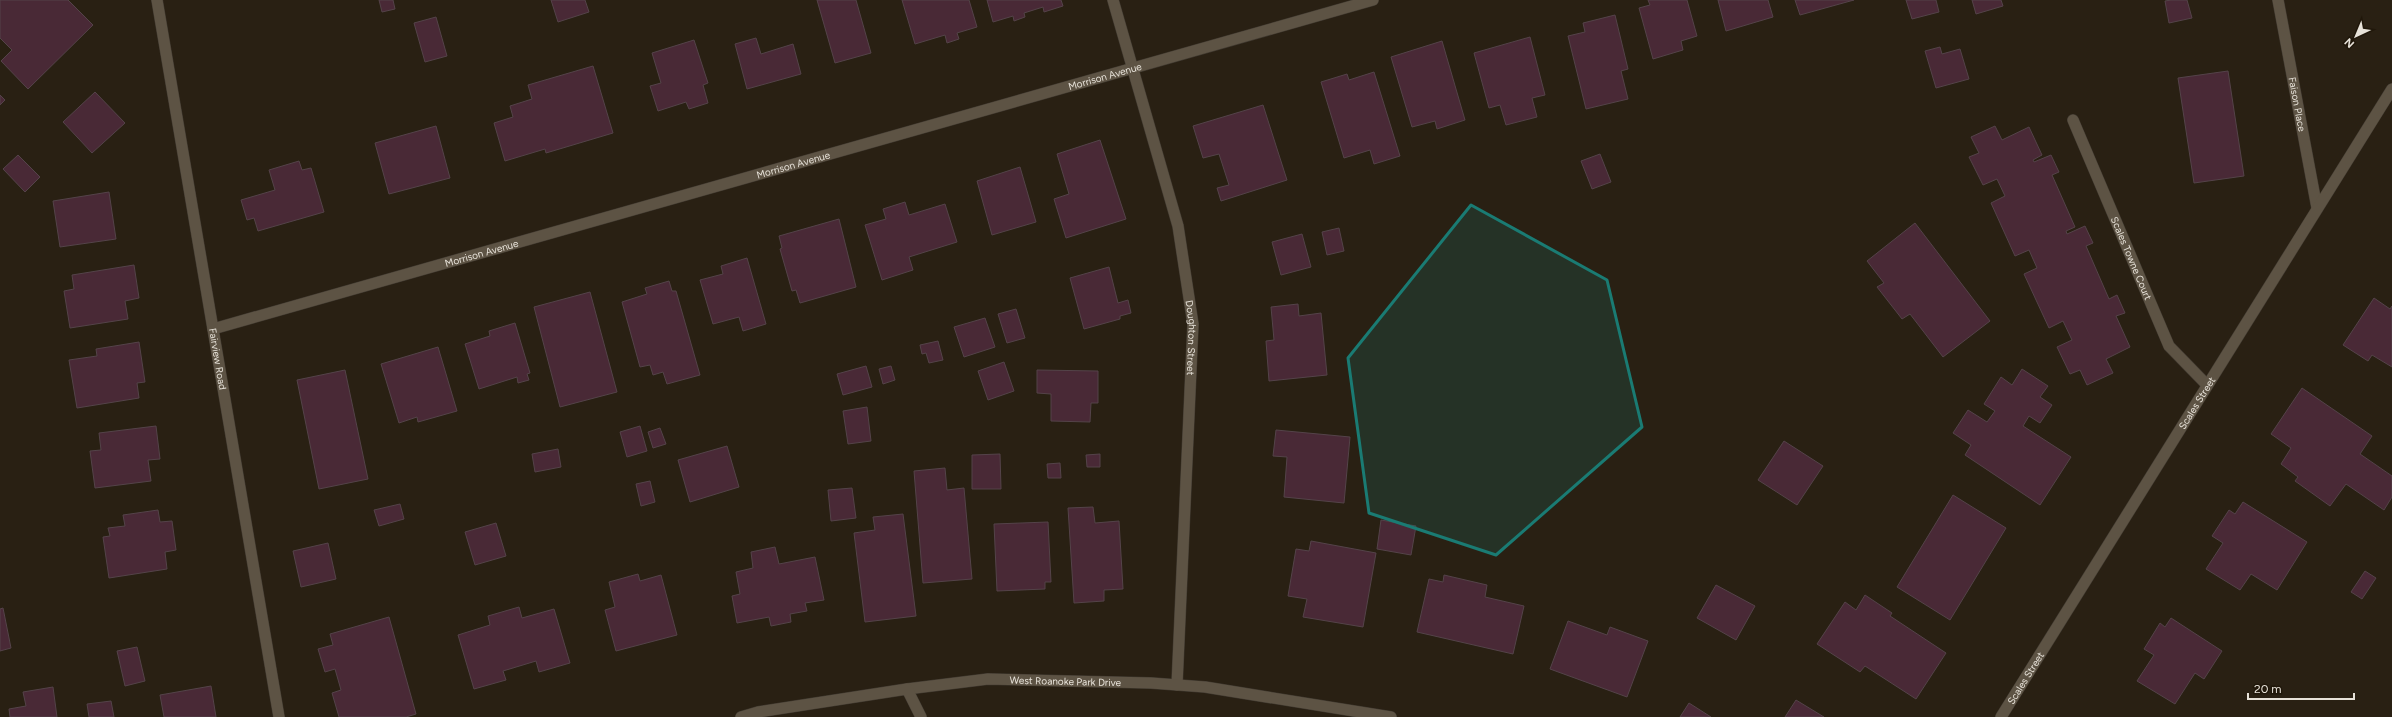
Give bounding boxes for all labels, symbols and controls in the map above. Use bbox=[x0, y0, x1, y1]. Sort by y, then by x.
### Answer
north arrow bbox=[2336, 16, 2376, 56]
text: N bbox=[2342, 35, 2357, 50]
street label: Morrison Avenue bbox=[1067, 59, 1144, 93]
street label: Faison Place bbox=[2286, 76, 2309, 133]
street label: Morrison Avenue bbox=[755, 148, 832, 181]
street label: Scales Towne Court bbox=[2108, 214, 2155, 302]
street label: Morrison Avenue bbox=[443, 236, 520, 269]
street label: Doughton Street bbox=[1183, 299, 1199, 376]
street label: Fairview Road bbox=[206, 327, 230, 391]
street label: Scales Street bbox=[2175, 374, 2218, 432]
street label: Scales Street bbox=[2004, 649, 2047, 707]
street label: West Roanoke Park Drive bbox=[1009, 673, 1122, 689]
scale bar bbox=[2248, 675, 2354, 701]
text: 20 m bbox=[2254, 682, 2282, 696]

